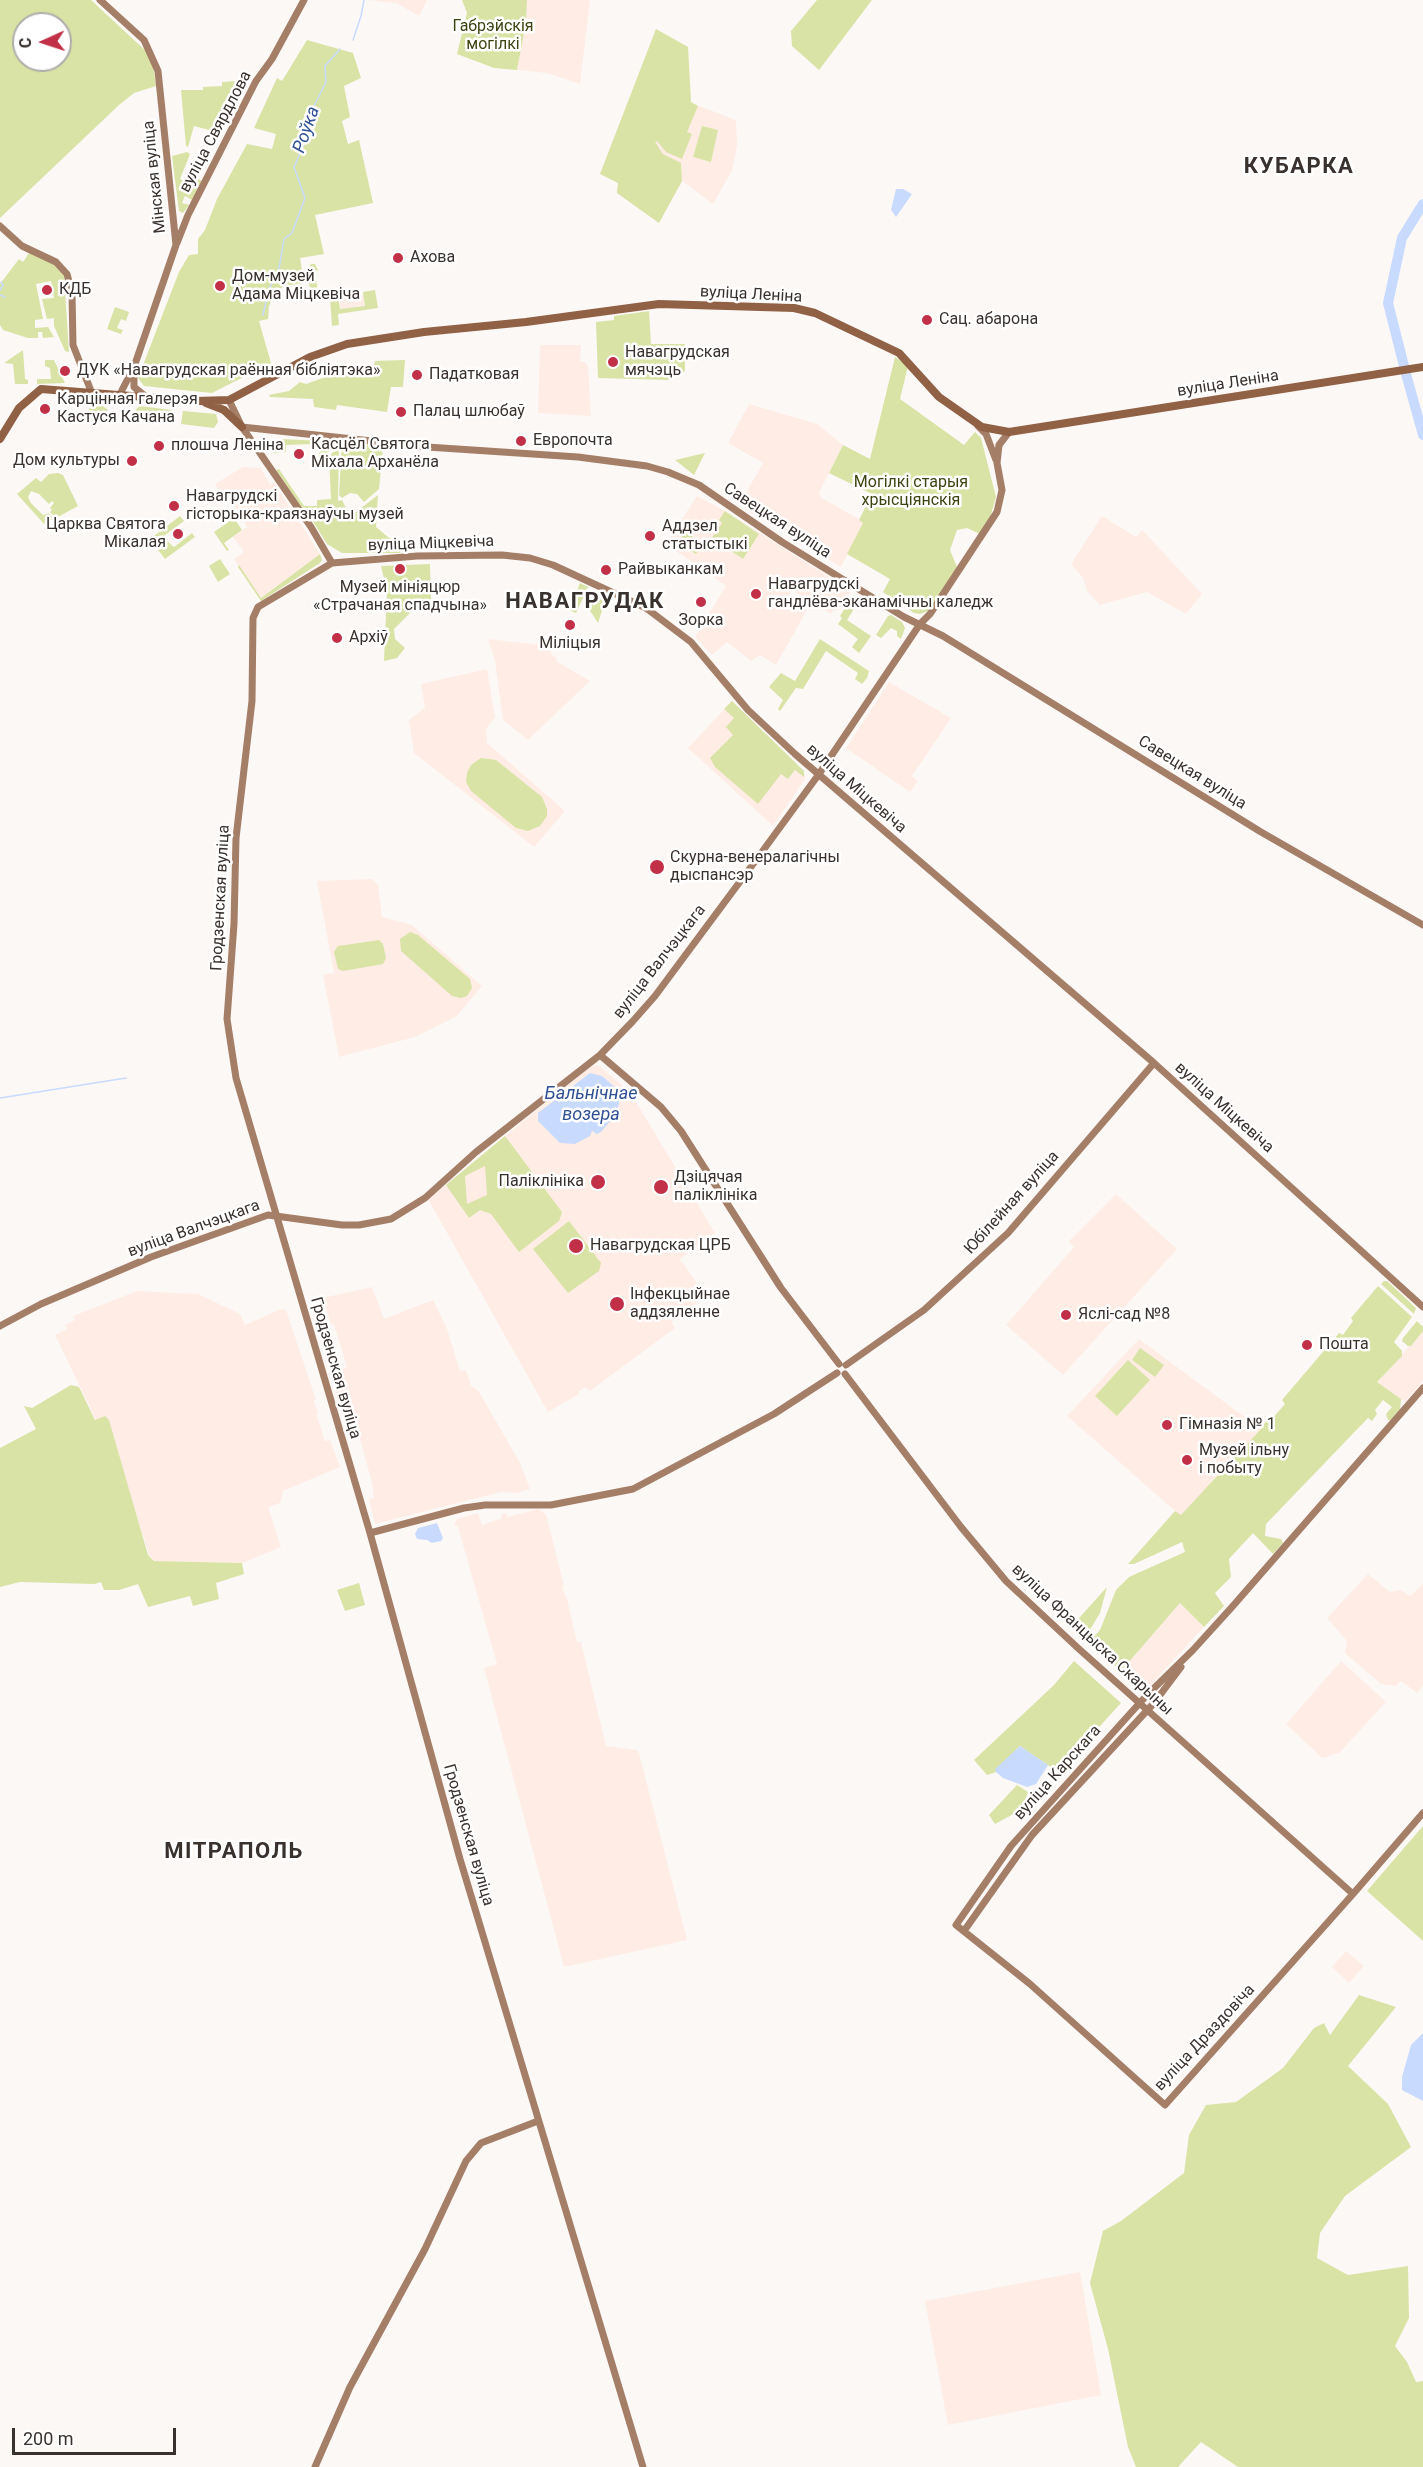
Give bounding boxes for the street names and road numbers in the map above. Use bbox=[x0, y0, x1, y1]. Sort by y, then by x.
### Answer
street label: вуліца Свярдлова bbox=[176, 68, 256, 196]
street label: Мінская вуліца bbox=[140, 120, 170, 234]
street label: вуліца Леніна bbox=[699, 283, 803, 307]
street label: вуліца Леніна bbox=[1176, 367, 1280, 401]
street label: Савецкая вуліца bbox=[720, 479, 834, 563]
street label: вуліца Міцкевіча bbox=[368, 532, 494, 556]
street label: Савецкая вуліца bbox=[1134, 732, 1250, 814]
street label: вуліца Міцкевіча bbox=[802, 740, 910, 838]
street label: Гродзенская вуліца bbox=[208, 824, 234, 972]
street label: вуліца Валчэцкага bbox=[610, 901, 710, 1023]
street label: вуліца Міцкевіча bbox=[1171, 1059, 1277, 1157]
street label: Юбілейная вуліца bbox=[961, 1147, 1063, 1259]
street label: вуліца Валчэцкага bbox=[125, 1196, 263, 1262]
street label: Гродзенская вуліца bbox=[306, 1295, 364, 1441]
street label: вуліца Францыска Скарыны bbox=[1007, 1560, 1177, 1720]
street label: вуліца Карскага bbox=[1010, 1722, 1106, 1824]
street label: Гродзенская вуліца bbox=[439, 1762, 497, 1908]
street label: вуліца Драздовіча bbox=[1151, 1981, 1259, 2095]

